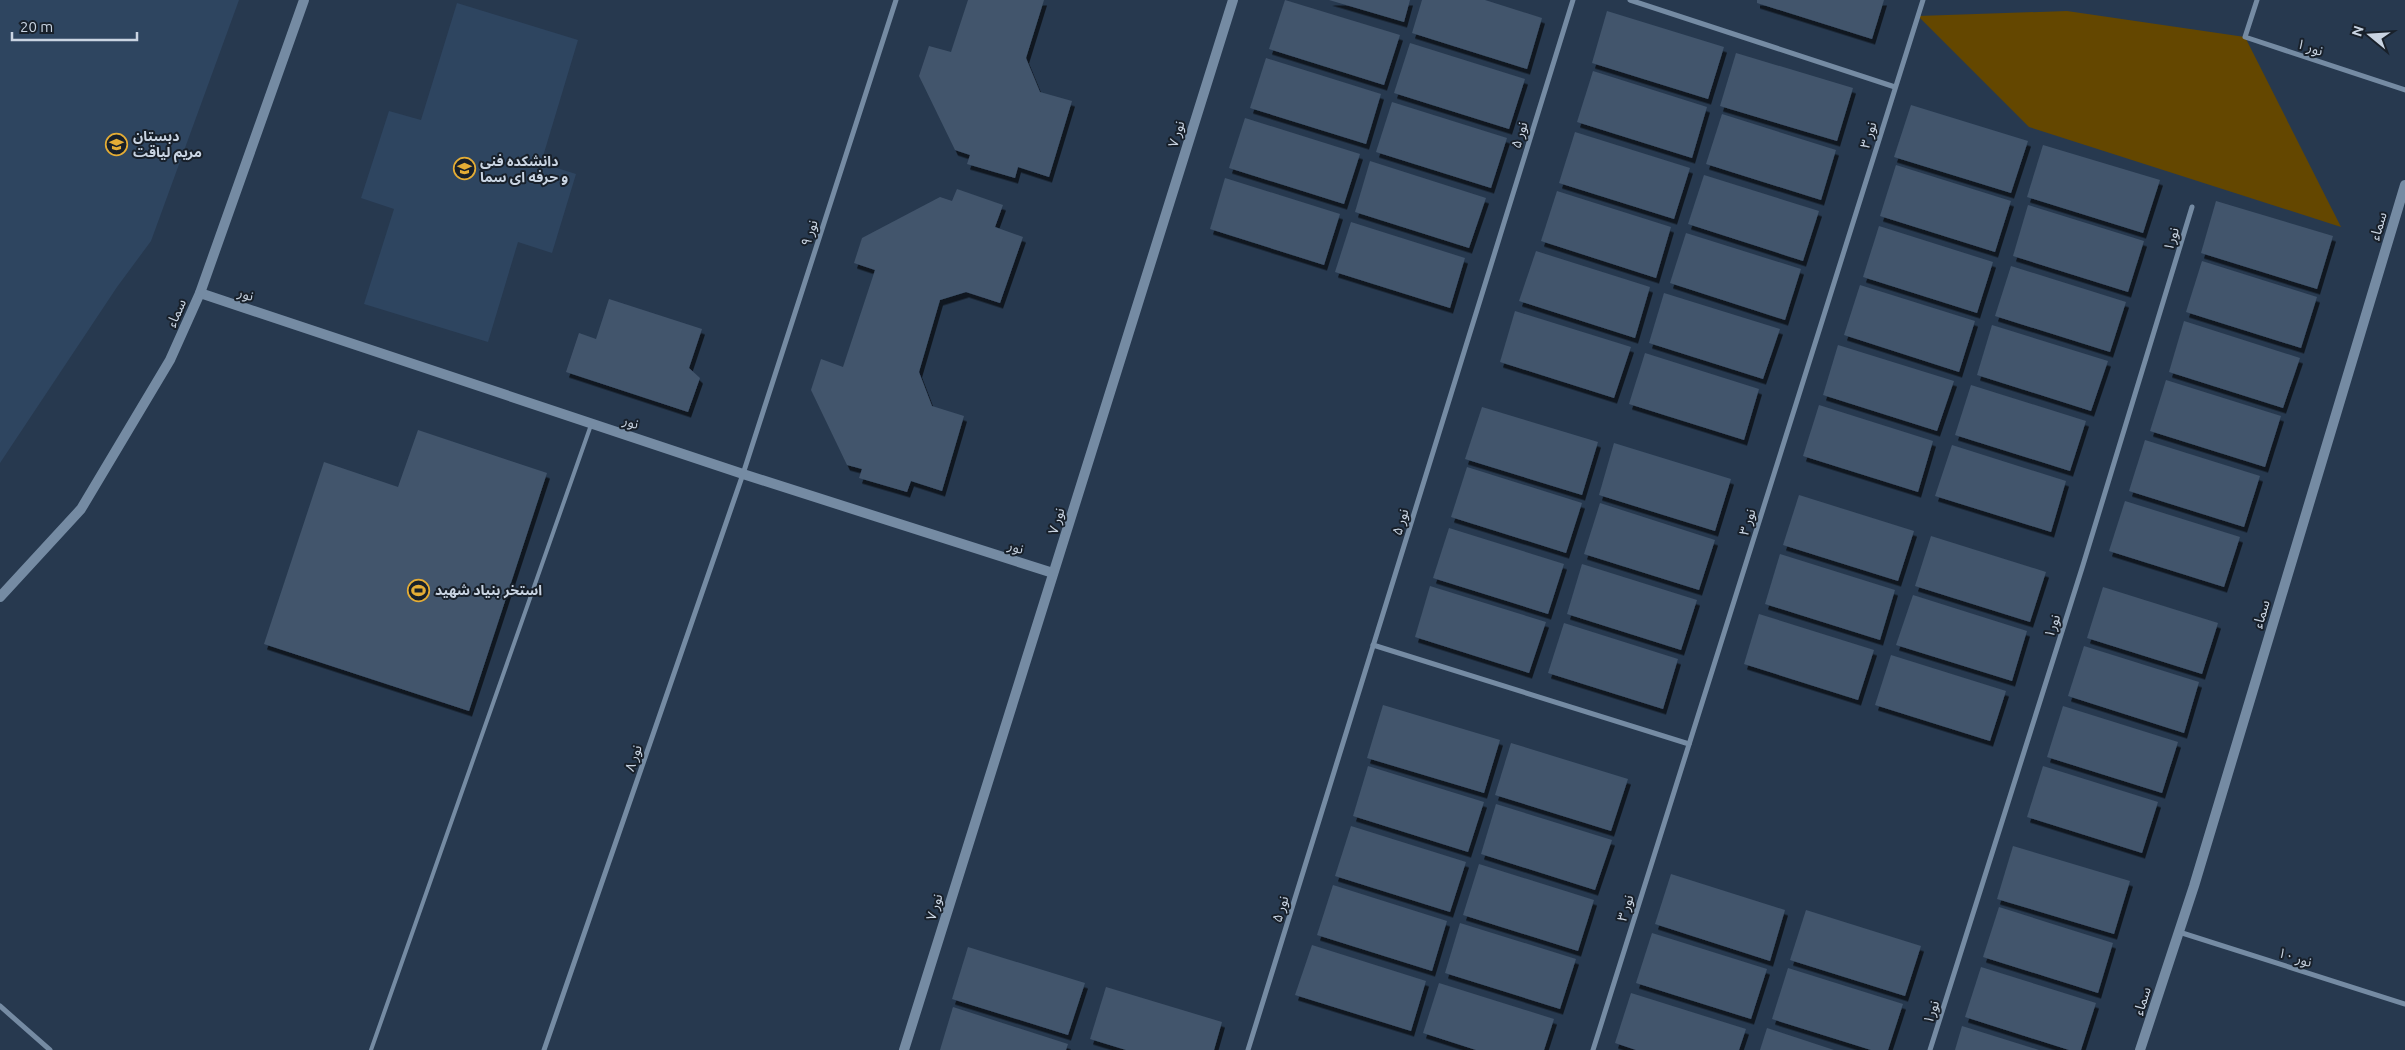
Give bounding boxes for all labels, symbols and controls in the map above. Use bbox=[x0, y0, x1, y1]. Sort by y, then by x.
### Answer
scale bar bbox=[12, 10, 138, 42]
north arrow bbox=[2345, 10, 2395, 60]
text: 20 m bbox=[20, 18, 53, 35]
text: N bbox=[2348, 24, 2367, 38]
street label: نور ۱ bbox=[2294, 35, 2325, 60]
street label: نور ۷ bbox=[1164, 119, 1189, 149]
street label: نور ۵ bbox=[1507, 120, 1532, 150]
street label: نور ۳ bbox=[1856, 120, 1881, 150]
place label: دبستان مریم لیاقت bbox=[133, 128, 202, 163]
school or university icon: دبستان مریم لیاقت bbox=[105, 132, 129, 156]
place label: دانشکده فنی و حرفه ای سما bbox=[480, 153, 568, 186]
school or university icon: دانشکده فنی و حرفه ای سما bbox=[452, 157, 476, 181]
street label: سماء bbox=[2366, 210, 2390, 242]
street label: نور ۹ bbox=[797, 218, 822, 248]
street label: نور۱ bbox=[2160, 225, 2183, 253]
street label: نور bbox=[235, 284, 256, 305]
street label: سماء bbox=[163, 297, 189, 329]
street label: نور bbox=[620, 412, 641, 433]
street label: نور ۷ bbox=[1044, 506, 1069, 536]
street label: نور ۵ bbox=[1388, 507, 1413, 537]
street label: نور ۳ bbox=[1735, 507, 1760, 537]
street label: نور bbox=[1005, 537, 1026, 558]
sports icon: استخر بنیاد شهید bbox=[407, 578, 431, 602]
place label: استخر بنیاد شهید bbox=[435, 582, 542, 599]
street label: سماء bbox=[2249, 598, 2273, 630]
street label: نور۱ bbox=[2041, 612, 2064, 640]
street label: نور ۸ bbox=[621, 743, 646, 774]
street label: نور ۷ bbox=[922, 892, 947, 922]
street label: نور ۳ bbox=[1613, 893, 1638, 923]
street label: نور ۵ bbox=[1268, 894, 1293, 924]
street label: نور ۱۰ bbox=[2276, 944, 2314, 971]
street label: سماء bbox=[2130, 985, 2154, 1017]
street label: نور۱ bbox=[1920, 998, 1943, 1026]

